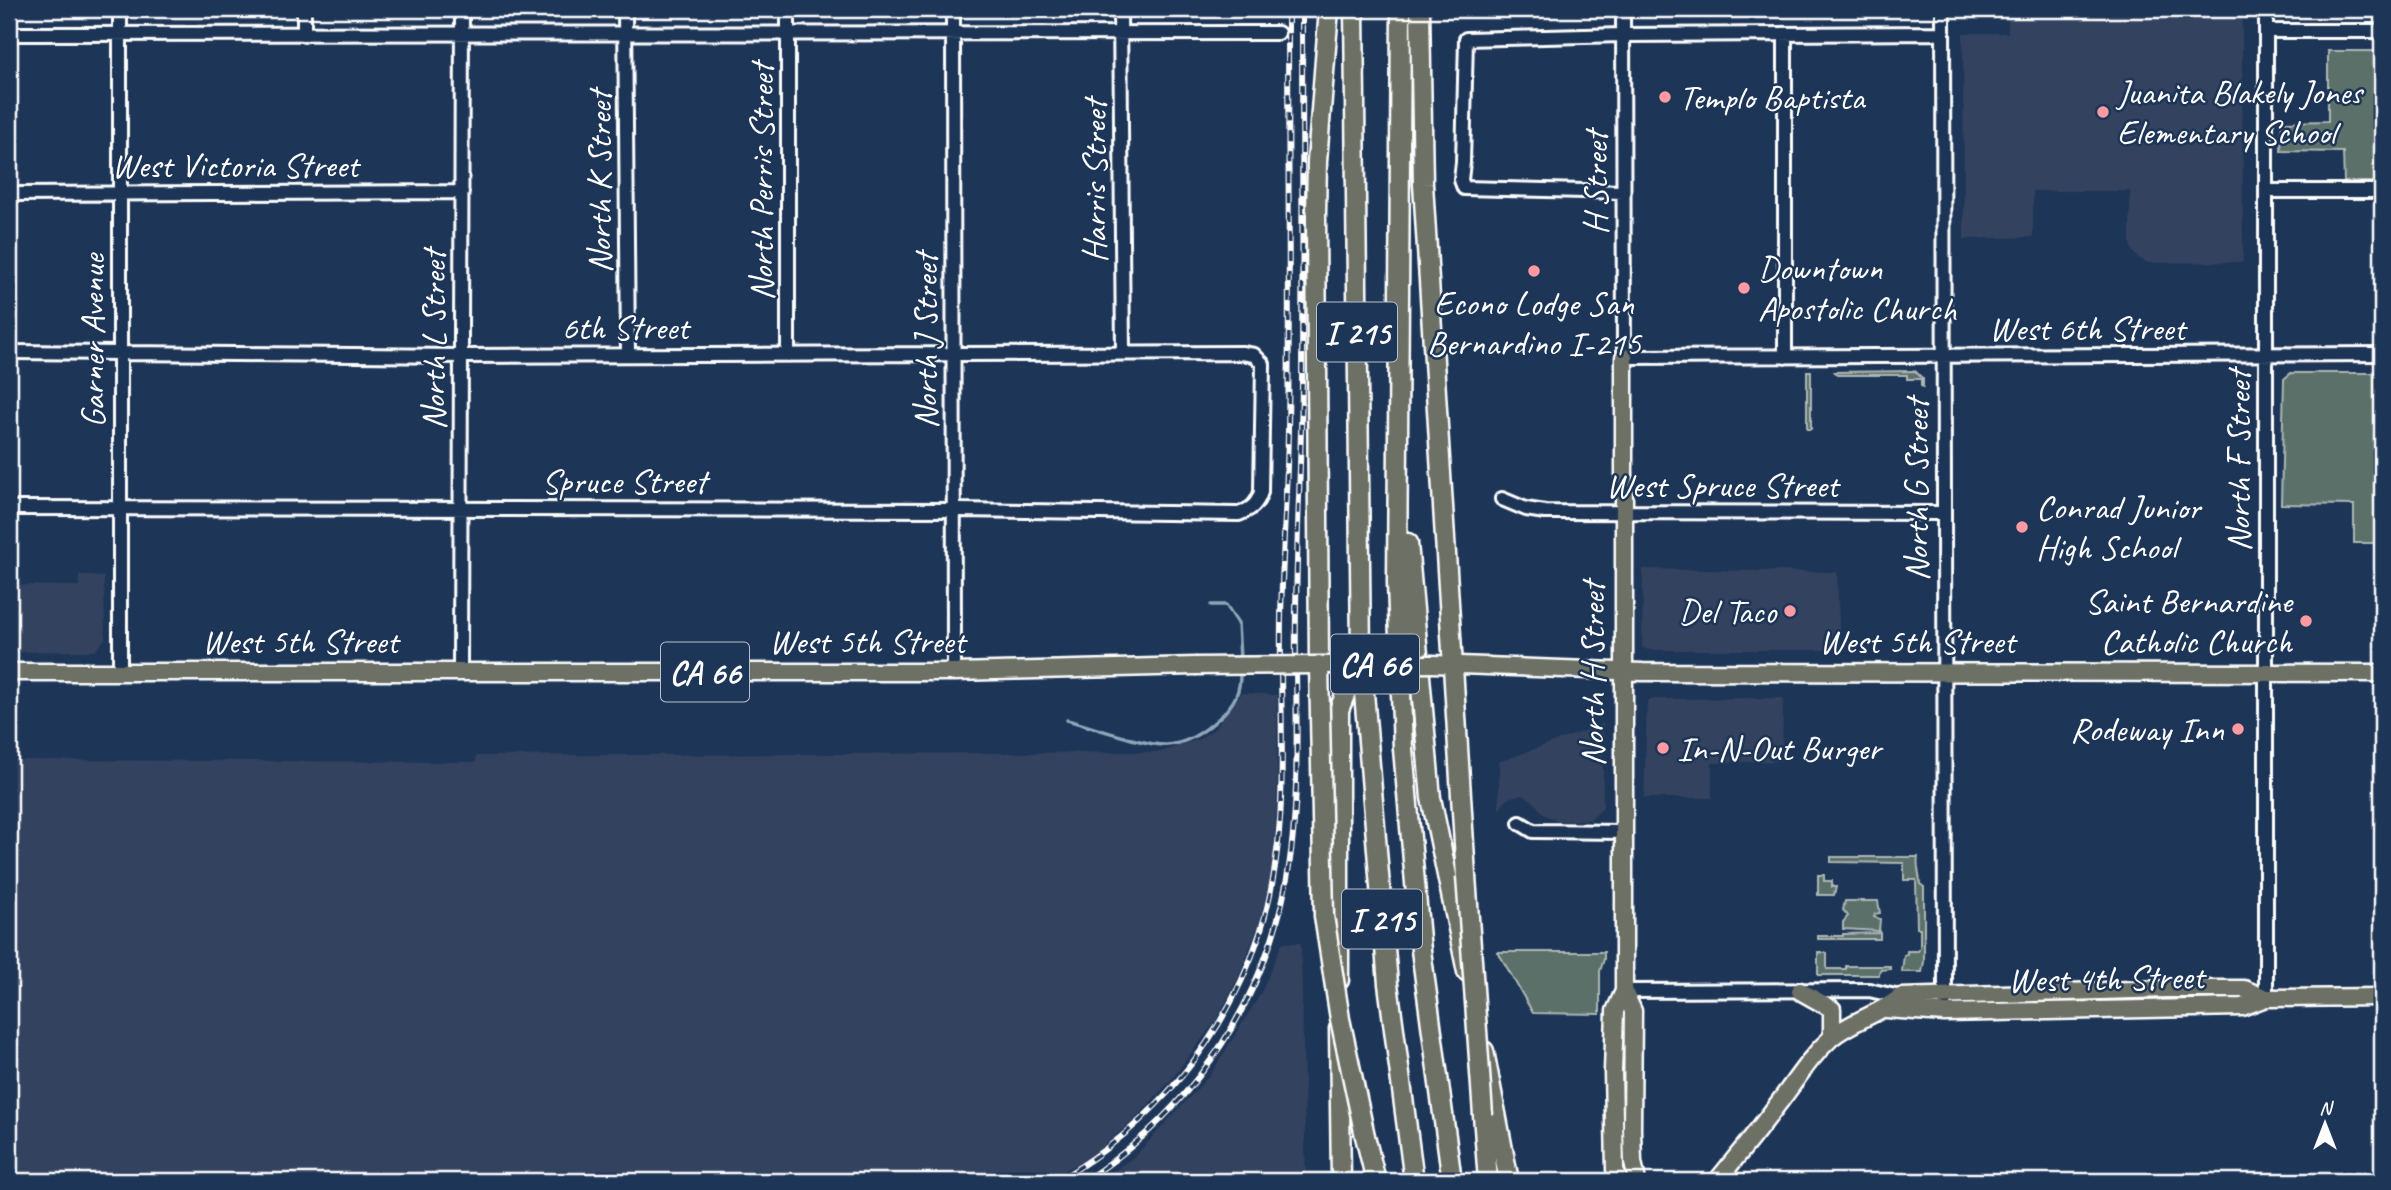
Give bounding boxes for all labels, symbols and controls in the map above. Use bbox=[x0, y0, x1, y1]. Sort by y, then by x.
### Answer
street label: North Perris Street bbox=[739, 59, 784, 301]
place label: Juanita Blakely Jones Elementary School bbox=[2115, 70, 2365, 155]
place label: Templo Baptista bbox=[1679, 75, 1866, 120]
street label: North K Street bbox=[577, 86, 622, 273]
marker: Templo Baptista bbox=[1657, 89, 1673, 105]
street label: Harris Street bbox=[1072, 95, 1117, 263]
marker: Juanita Blakely Jones Elementary School bbox=[2095, 104, 2111, 120]
street label: H Street bbox=[1573, 127, 1618, 235]
street label: West Victoria Street bbox=[112, 143, 362, 188]
street label: North L Street bbox=[411, 246, 456, 430]
place label: Downtown Apostolic Church bbox=[1758, 246, 1957, 331]
street label: North J Street bbox=[903, 249, 948, 429]
street label: Garner Avenue bbox=[70, 252, 115, 428]
marker: Econo Lodge San Bernardino I-215 bbox=[1526, 263, 1542, 279]
marker: Downtown Apostolic Church bbox=[1736, 280, 1752, 296]
place label: Econo Lodge San Bernardino I-215 bbox=[1427, 281, 1643, 366]
road number: I 215 bbox=[1317, 302, 1397, 362]
street label: 6th Street bbox=[561, 305, 692, 350]
street label: West 6th Street bbox=[1989, 306, 2188, 351]
street label: North F Street bbox=[2216, 366, 2261, 552]
street label: North G Street bbox=[1894, 394, 1939, 581]
street label: Spruce Street bbox=[542, 459, 711, 504]
street label: West Spruce Street bbox=[1606, 463, 1842, 508]
place label: Conrad Junior High School bbox=[2036, 485, 2203, 570]
marker: Conrad Junior High School bbox=[2014, 519, 2030, 535]
street label: North H Street bbox=[1570, 577, 1615, 766]
place label: Saint Bernardine Catholic Church bbox=[2085, 579, 2295, 664]
place label: Del Taco bbox=[1678, 589, 1778, 634]
marker: Del Taco bbox=[1782, 603, 1798, 619]
marker: Saint Bernardine Catholic Church bbox=[2298, 613, 2314, 629]
street label: West 5th Street bbox=[202, 619, 401, 664]
street label: West 5th Street bbox=[769, 619, 968, 664]
street label: West 5th Street bbox=[1819, 619, 2018, 664]
road number: CA 66 bbox=[1331, 635, 1419, 694]
road number: CA 66 bbox=[661, 642, 749, 702]
place label: Rodeway Inn bbox=[2070, 707, 2224, 752]
marker: Rodeway Inn bbox=[2230, 721, 2246, 737]
place label: In-N-Out Burger bbox=[1677, 726, 1884, 771]
marker: In-N-Out Burger bbox=[1655, 740, 1671, 756]
road number: I 215 bbox=[1342, 890, 1422, 948]
street label: West 4th Street bbox=[2008, 954, 2208, 1003]
north arrow bbox=[2290, 1088, 2360, 1158]
text: N bbox=[2319, 1096, 2334, 1120]

